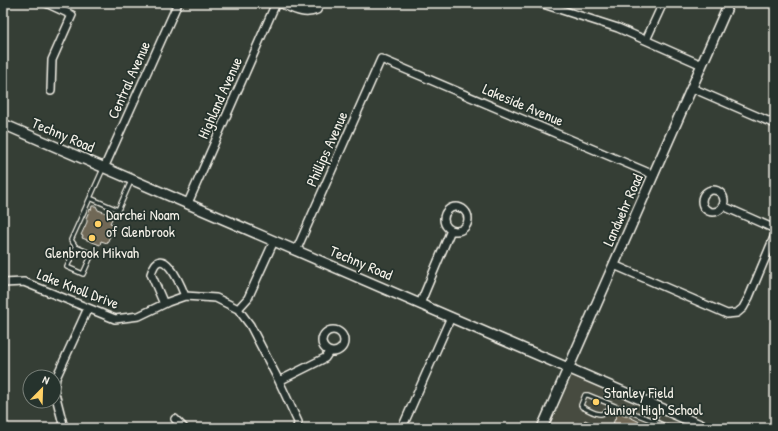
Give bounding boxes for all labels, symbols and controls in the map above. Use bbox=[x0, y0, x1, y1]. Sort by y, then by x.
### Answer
street label: Central Avenue bbox=[102, 37, 155, 122]
street label: Highland Avenue bbox=[192, 54, 247, 142]
street label: Lakeside Avenue bbox=[479, 78, 567, 131]
street label: Phillips Avenue bbox=[301, 108, 352, 190]
street label: Techny Road bbox=[29, 112, 98, 157]
street label: Landwehr Road bbox=[597, 170, 648, 249]
place label: Darchei Noam of Glenbrook bbox=[106, 204, 180, 242]
marker: Darchei Noam of Glenbrook bbox=[93, 219, 103, 229]
marker: Glenbrook Mikvah bbox=[87, 233, 97, 243]
street label: Techny Road bbox=[327, 240, 396, 285]
place label: Glenbrook Mikvah bbox=[45, 242, 139, 263]
street label: Lake Knoll Drive bbox=[34, 263, 122, 314]
north arrow bbox=[22, 369, 62, 409]
text: N bbox=[40, 372, 51, 387]
place label: Stanley Field Junior High School bbox=[604, 382, 703, 420]
marker: Stanley Field Junior High School bbox=[591, 397, 601, 407]

